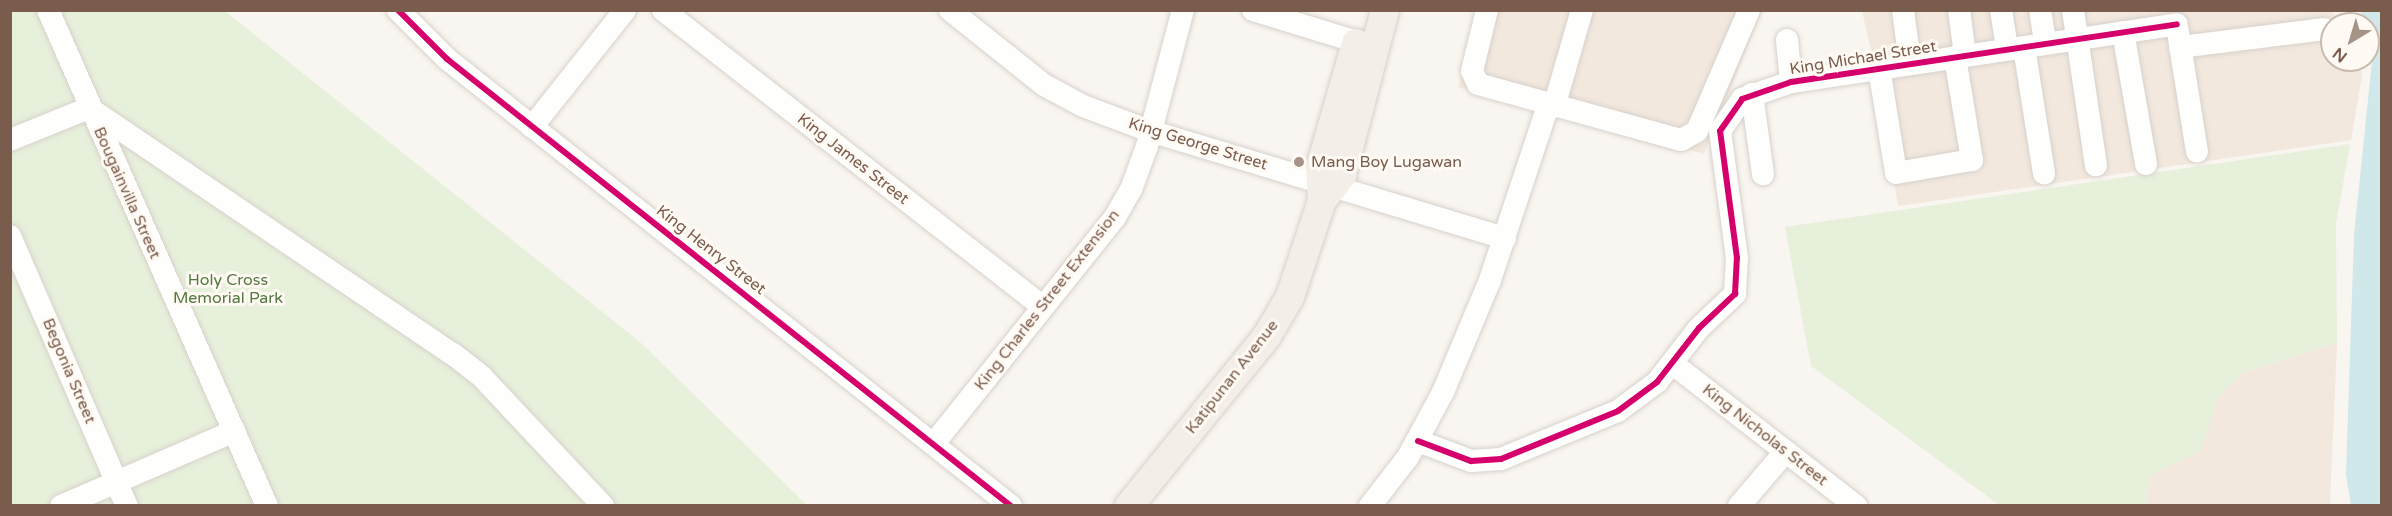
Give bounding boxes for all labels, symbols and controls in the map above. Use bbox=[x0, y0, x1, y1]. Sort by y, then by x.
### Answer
north arrow bbox=[2320, 12, 2380, 72]
street label: King Michael Street bbox=[1788, 37, 1938, 79]
text: N bbox=[2329, 43, 2351, 66]
street label: King James Street bbox=[793, 109, 913, 209]
street label: King George Street bbox=[1126, 114, 1270, 174]
street label: Bougainvilla Street bbox=[89, 124, 165, 262]
place label: Mang Boy Lugawan bbox=[1311, 152, 1462, 172]
marker: Mang Boy Lugawan bbox=[1292, 155, 1306, 169]
street label: King Henry Street bbox=[652, 201, 770, 299]
street label: King Charles Street Extension bbox=[970, 206, 1124, 394]
park label: Holy Cross Memorial Park bbox=[173, 270, 283, 308]
street label: Begonia Street bbox=[38, 315, 100, 427]
street label: Katipunan Avenue bbox=[1182, 316, 1282, 438]
street label: King Nicholas Street bbox=[1698, 380, 1832, 490]

